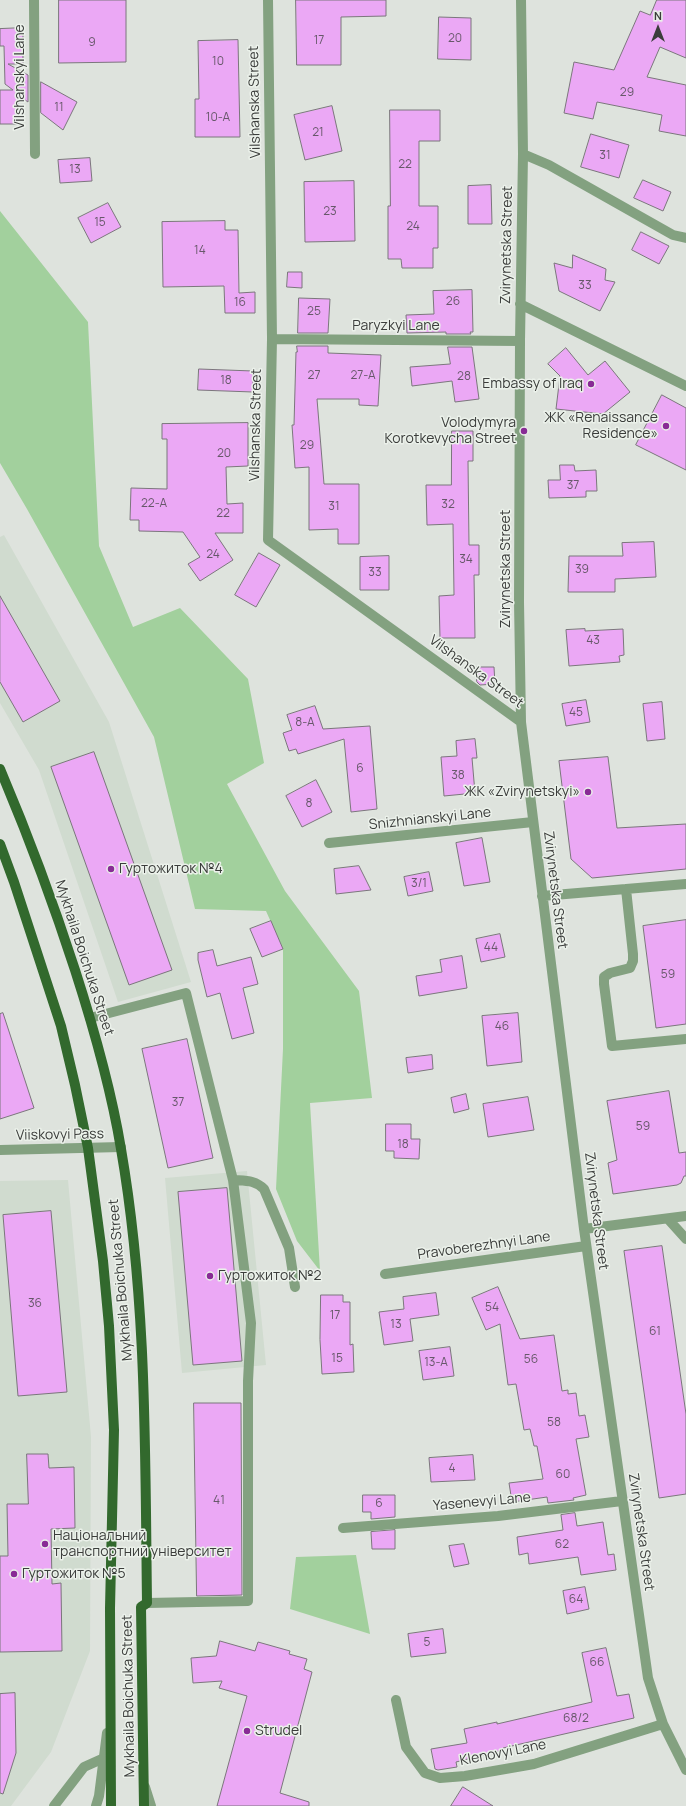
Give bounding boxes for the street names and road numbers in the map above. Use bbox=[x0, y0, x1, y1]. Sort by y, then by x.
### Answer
street label: Vilshanskyi Lane bbox=[12, 24, 28, 130]
street label: Vilshanska Street bbox=[246, 46, 264, 158]
street label: Zvirynetska Street bbox=[498, 186, 516, 304]
street label: Paryzkyi Lane bbox=[352, 318, 440, 334]
street label: Vilshanska Street bbox=[247, 369, 265, 481]
street label: Zvirynetska Street bbox=[498, 510, 514, 628]
street label: Vilshanska Street bbox=[426, 632, 526, 712]
street label: Snizhnianskyi Lane bbox=[368, 804, 492, 834]
street label: Zvirynetska Street bbox=[539, 830, 571, 950]
street label: Mykhaila Boichuka Street bbox=[51, 878, 117, 1038]
street label: Viiskovyi Pass bbox=[16, 1126, 104, 1144]
street label: Zvirynetska Street bbox=[580, 1151, 612, 1271]
street label: Mykhaila Boichuka Street bbox=[106, 1198, 136, 1362]
street label: Pravoberezhnyi Lane bbox=[416, 1228, 552, 1264]
street label: Zvirynetska Street bbox=[624, 1472, 658, 1592]
street label: Yasenevyi Lane bbox=[433, 1489, 531, 1515]
street label: Mykhaila Boichuka Street bbox=[119, 1615, 139, 1777]
street label: Klenovyi Lane bbox=[458, 1736, 548, 1770]

